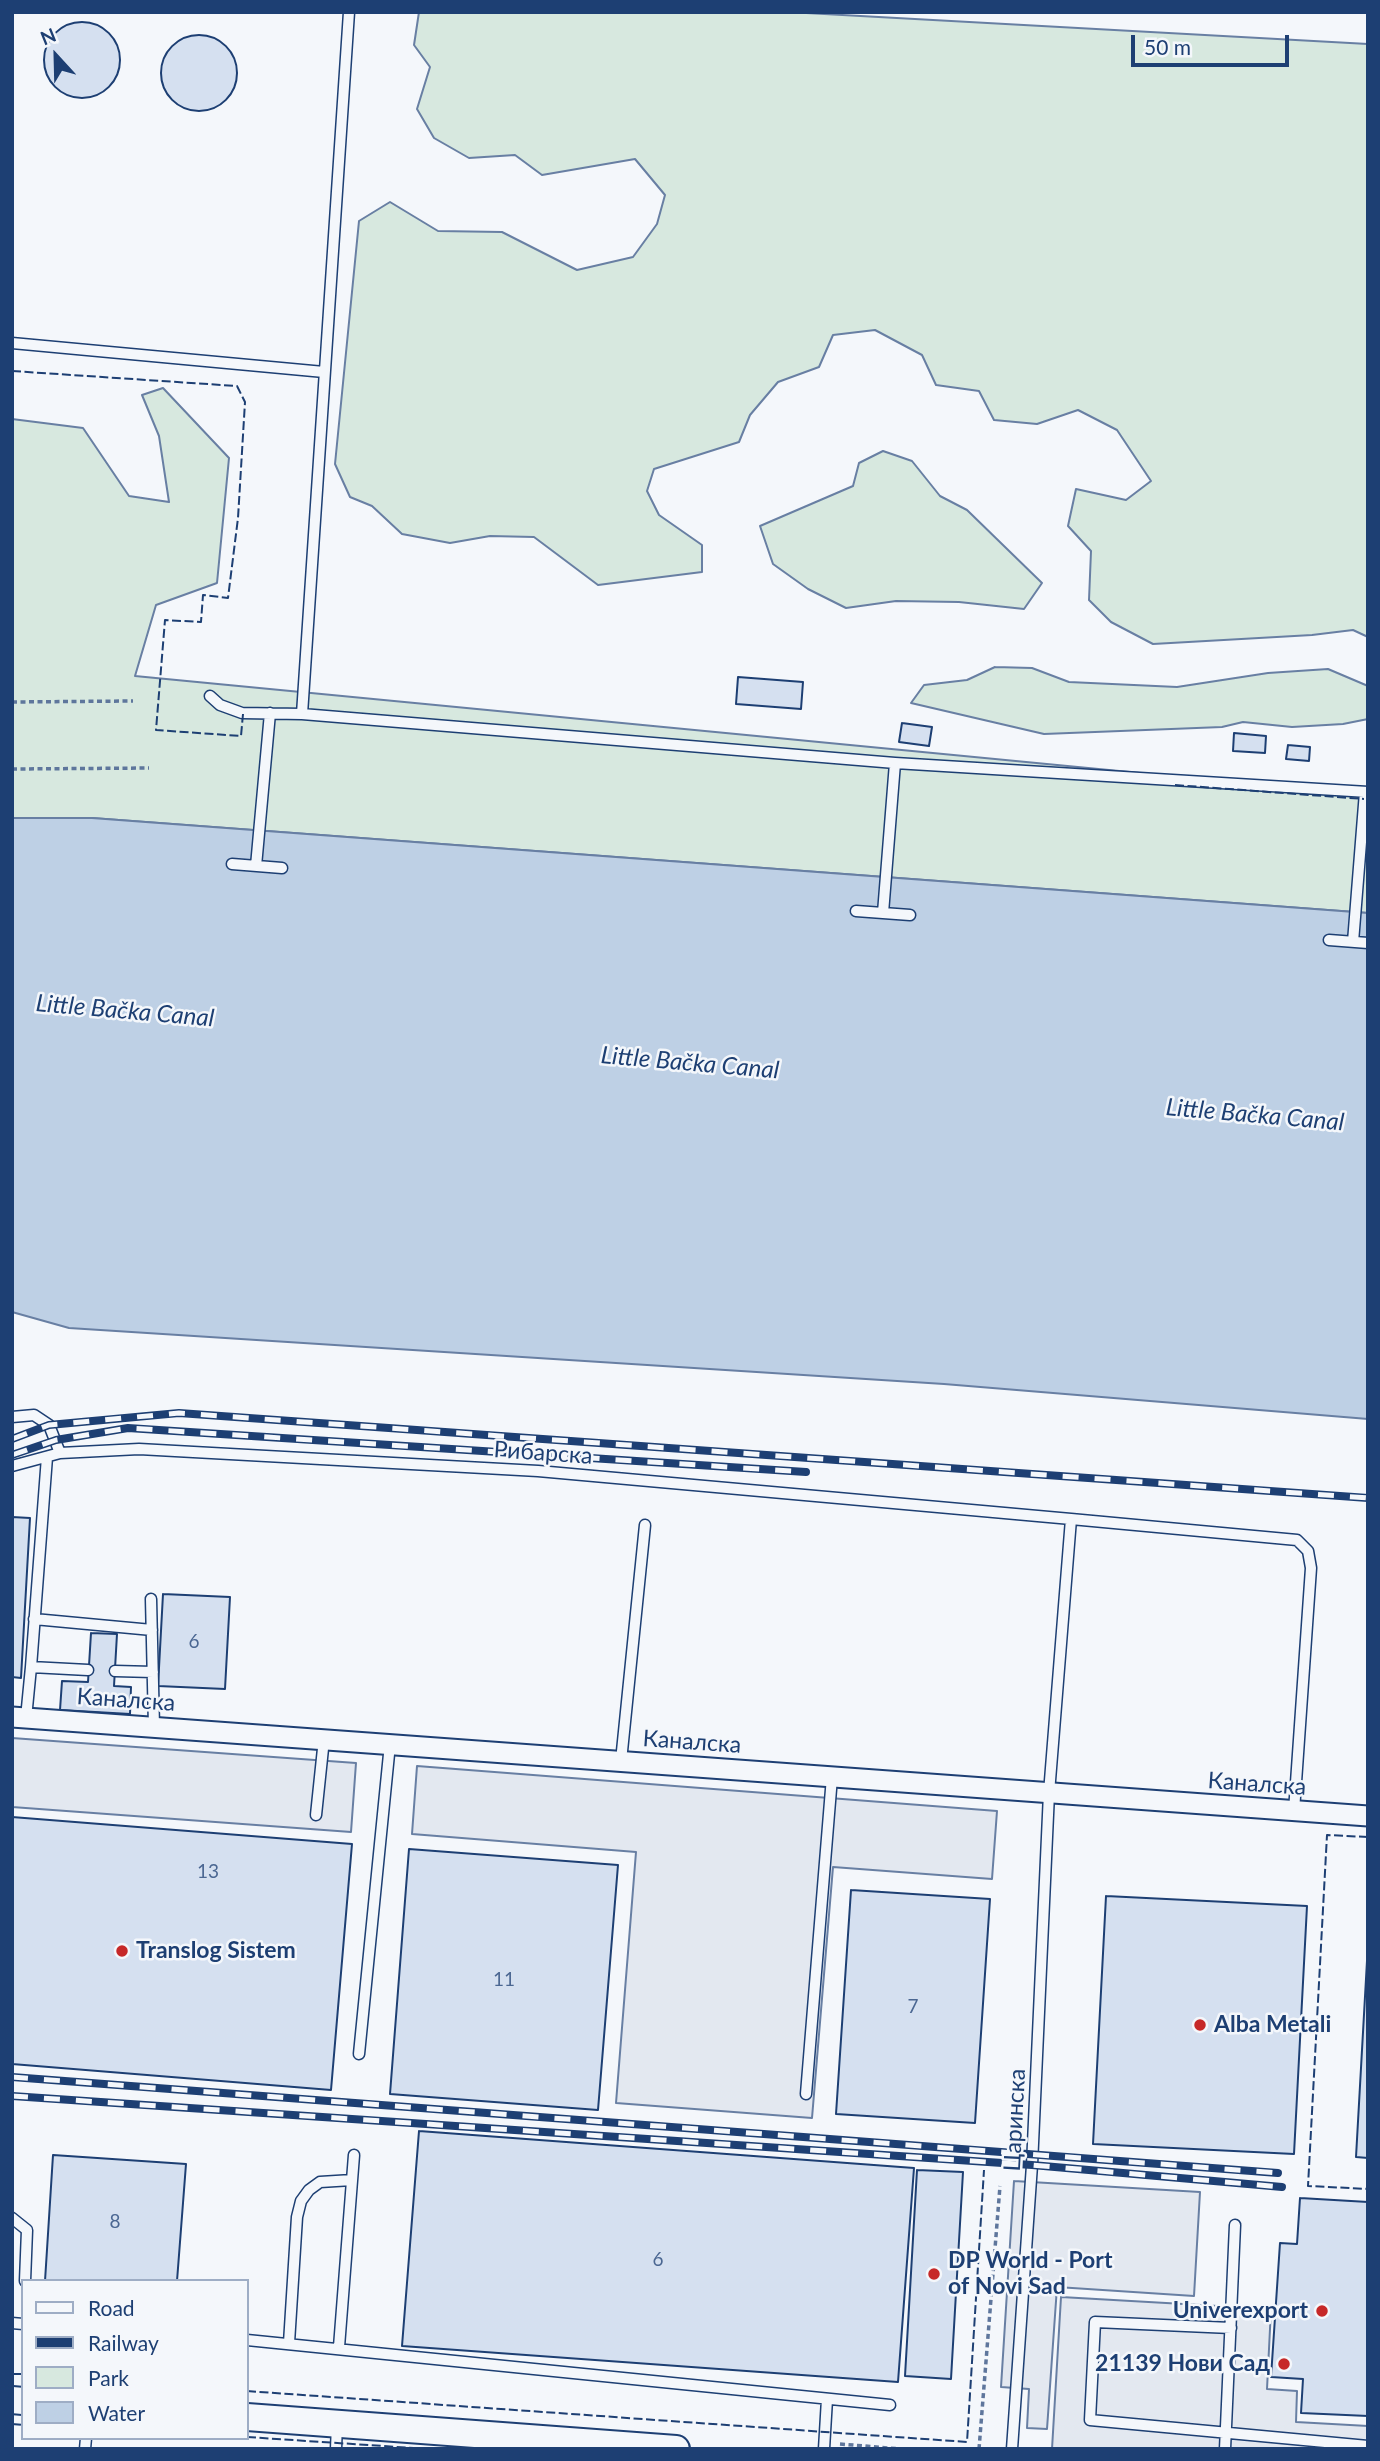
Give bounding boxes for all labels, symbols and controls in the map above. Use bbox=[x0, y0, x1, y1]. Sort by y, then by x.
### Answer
north arrow bbox=[21, 21, 91, 91]
scale bar bbox=[1135, 21, 1292, 65]
text: N bbox=[37, 23, 59, 49]
text: 50 m bbox=[1144, 34, 1191, 59]
water label: Little Bačka Canal bbox=[35, 989, 215, 1033]
water label: Little Bačka Canal bbox=[600, 1041, 780, 1085]
water label: Little Bačka Canal bbox=[1165, 1093, 1345, 1137]
street label: Рибарска bbox=[493, 1436, 593, 1470]
house number: 6 bbox=[188, 1631, 200, 1653]
street label: Каналска bbox=[76, 1683, 176, 1717]
street label: Каналска bbox=[642, 1725, 742, 1759]
street label: Каналска bbox=[1207, 1767, 1307, 1801]
house number: 13 bbox=[197, 1861, 219, 1883]
place label: Translog Sistem bbox=[136, 1937, 296, 1965]
marker: Translog Sistem bbox=[114, 1943, 130, 1959]
house number: 11 bbox=[493, 1969, 515, 1991]
house number: 7 bbox=[907, 1996, 919, 2018]
place label: Alba Metali bbox=[1214, 2011, 1331, 2039]
marker: Alba Metali bbox=[1192, 2017, 1208, 2033]
street label: Царинска bbox=[999, 2068, 1031, 2172]
house number: 8 bbox=[109, 2211, 121, 2233]
place label: DP World - Port of Novi Sad bbox=[948, 2247, 1112, 2301]
house number: 6 bbox=[652, 2249, 664, 2271]
marker: DP World - Port of Novi Sad bbox=[926, 2266, 942, 2282]
legend bbox=[21, 2279, 248, 2440]
text: Road bbox=[88, 2295, 135, 2320]
place label: Univerexport bbox=[1173, 2297, 1308, 2325]
marker: Univerexport bbox=[1314, 2303, 1330, 2319]
text: Railway bbox=[88, 2330, 159, 2355]
place label: 21139 Нови Сад bbox=[1095, 2350, 1270, 2378]
marker: 21139 Нови Сад bbox=[1276, 2356, 1292, 2372]
text: Park bbox=[88, 2365, 129, 2390]
text: Water bbox=[88, 2400, 145, 2425]

